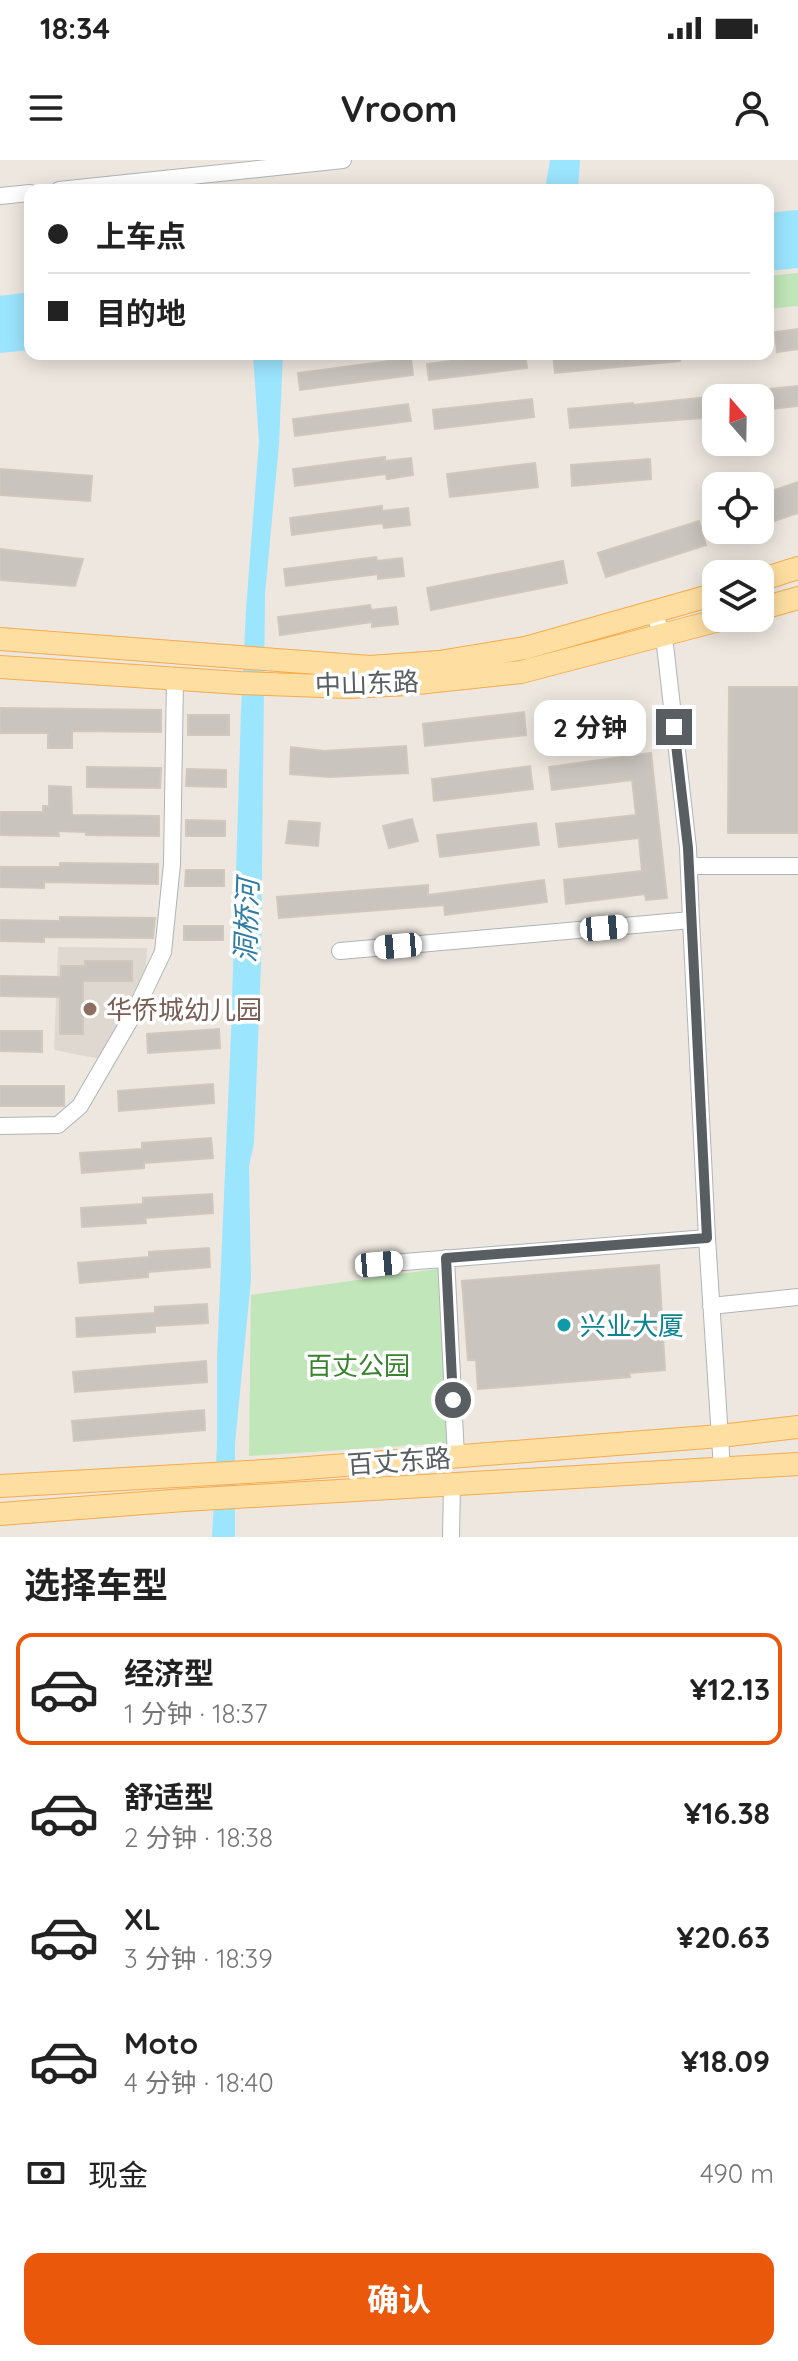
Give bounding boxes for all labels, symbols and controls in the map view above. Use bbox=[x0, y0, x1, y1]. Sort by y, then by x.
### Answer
text: 18:34 bbox=[40, 9, 110, 47]
icon: menu bbox=[24, 86, 68, 130]
text: Vroom bbox=[341, 86, 457, 131]
icon: person bbox=[730, 86, 774, 130]
text: 上车点 bbox=[96, 217, 186, 255]
text: 目的地 bbox=[96, 294, 186, 332]
north arrow bbox=[702, 384, 774, 456]
map controls bbox=[702, 384, 774, 632]
button: locate bbox=[702, 472, 774, 544]
button: layers bbox=[702, 560, 774, 632]
street label: 中山东路 bbox=[314, 665, 420, 701]
callout: 2 分钟 bbox=[534, 699, 646, 755]
route end bbox=[656, 709, 692, 745]
text: 2 分钟 bbox=[553, 711, 627, 744]
water label: 洞桥河 bbox=[227, 873, 265, 964]
car bbox=[579, 914, 629, 942]
car bbox=[373, 932, 423, 960]
place label: 华侨城幼儿园 bbox=[106, 993, 262, 1026]
marker: 华侨城幼儿园 bbox=[81, 1000, 99, 1018]
car bbox=[354, 1250, 404, 1278]
place label: 兴业大厦 bbox=[580, 1309, 684, 1342]
marker: 兴业大厦 bbox=[555, 1316, 573, 1334]
park label: 百丈公园 bbox=[306, 1349, 410, 1382]
route start bbox=[435, 1382, 471, 1418]
street label: 百丈东路 bbox=[346, 1441, 452, 1481]
text: 选择车型 bbox=[24, 1562, 168, 1607]
icon: car bbox=[28, 1653, 100, 1725]
text: 经济型 bbox=[124, 1654, 214, 1692]
text: ¥12.13 bbox=[690, 1670, 770, 1708]
text: 1 分钟 · 18:37 bbox=[124, 1697, 267, 1730]
icon: car bbox=[28, 1777, 100, 1849]
text: 舒适型 bbox=[124, 1778, 214, 1816]
text: ¥16.38 bbox=[684, 1794, 770, 1832]
text: 2 分钟 · 18:38 bbox=[124, 1821, 273, 1854]
text: XL bbox=[124, 1900, 161, 1938]
icon: car bbox=[28, 1901, 100, 1973]
text: ¥20.63 bbox=[676, 1918, 770, 1956]
text: 3 分钟 · 18:39 bbox=[124, 1942, 273, 1975]
text: Moto bbox=[124, 2024, 198, 2062]
icon: car bbox=[28, 2025, 100, 2097]
text: ¥18.09 bbox=[681, 2042, 770, 2080]
text: 4 分钟 · 18:40 bbox=[124, 2066, 274, 2099]
icon: cash bbox=[24, 2151, 68, 2195]
text: 现金 bbox=[88, 2156, 148, 2194]
text: 490 m bbox=[700, 2157, 774, 2190]
button: 确认 bbox=[24, 2253, 774, 2345]

